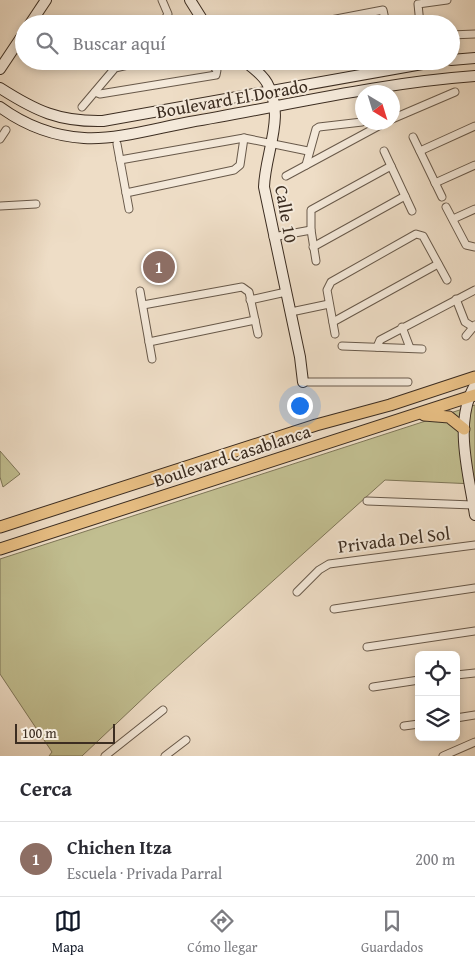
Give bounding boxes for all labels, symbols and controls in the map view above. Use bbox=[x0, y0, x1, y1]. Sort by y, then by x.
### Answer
search box bbox=[15, 15, 460, 70]
icon: search bbox=[33, 29, 61, 57]
text: Buscar aquí bbox=[73, 29, 166, 57]
street label: Boulevard El Dorado bbox=[154, 72, 310, 125]
north arrow bbox=[355, 85, 400, 130]
street label: Calle 10 bbox=[268, 183, 305, 245]
pin: 1 bbox=[143, 248, 175, 286]
your location bbox=[287, 393, 313, 419]
street label: Boulevard Casablanca bbox=[150, 417, 314, 494]
street label: Privada Del Sol bbox=[336, 519, 452, 560]
map controls bbox=[415, 651, 460, 741]
button: locate bbox=[415, 651, 460, 696]
button: layers bbox=[415, 696, 460, 741]
scale bar bbox=[15, 721, 115, 744]
text: 100 m bbox=[22, 723, 57, 743]
text: Cerca bbox=[20, 773, 72, 804]
text: Chichen Itza bbox=[67, 833, 172, 861]
text: 1 bbox=[32, 847, 40, 871]
text: 200 m bbox=[415, 847, 455, 871]
text: Escuela · Privada Parral bbox=[67, 861, 222, 885]
tab: Mapa bbox=[52, 907, 84, 957]
tab: Cómo llegar bbox=[187, 907, 258, 957]
tab: Guardados bbox=[361, 907, 423, 957]

